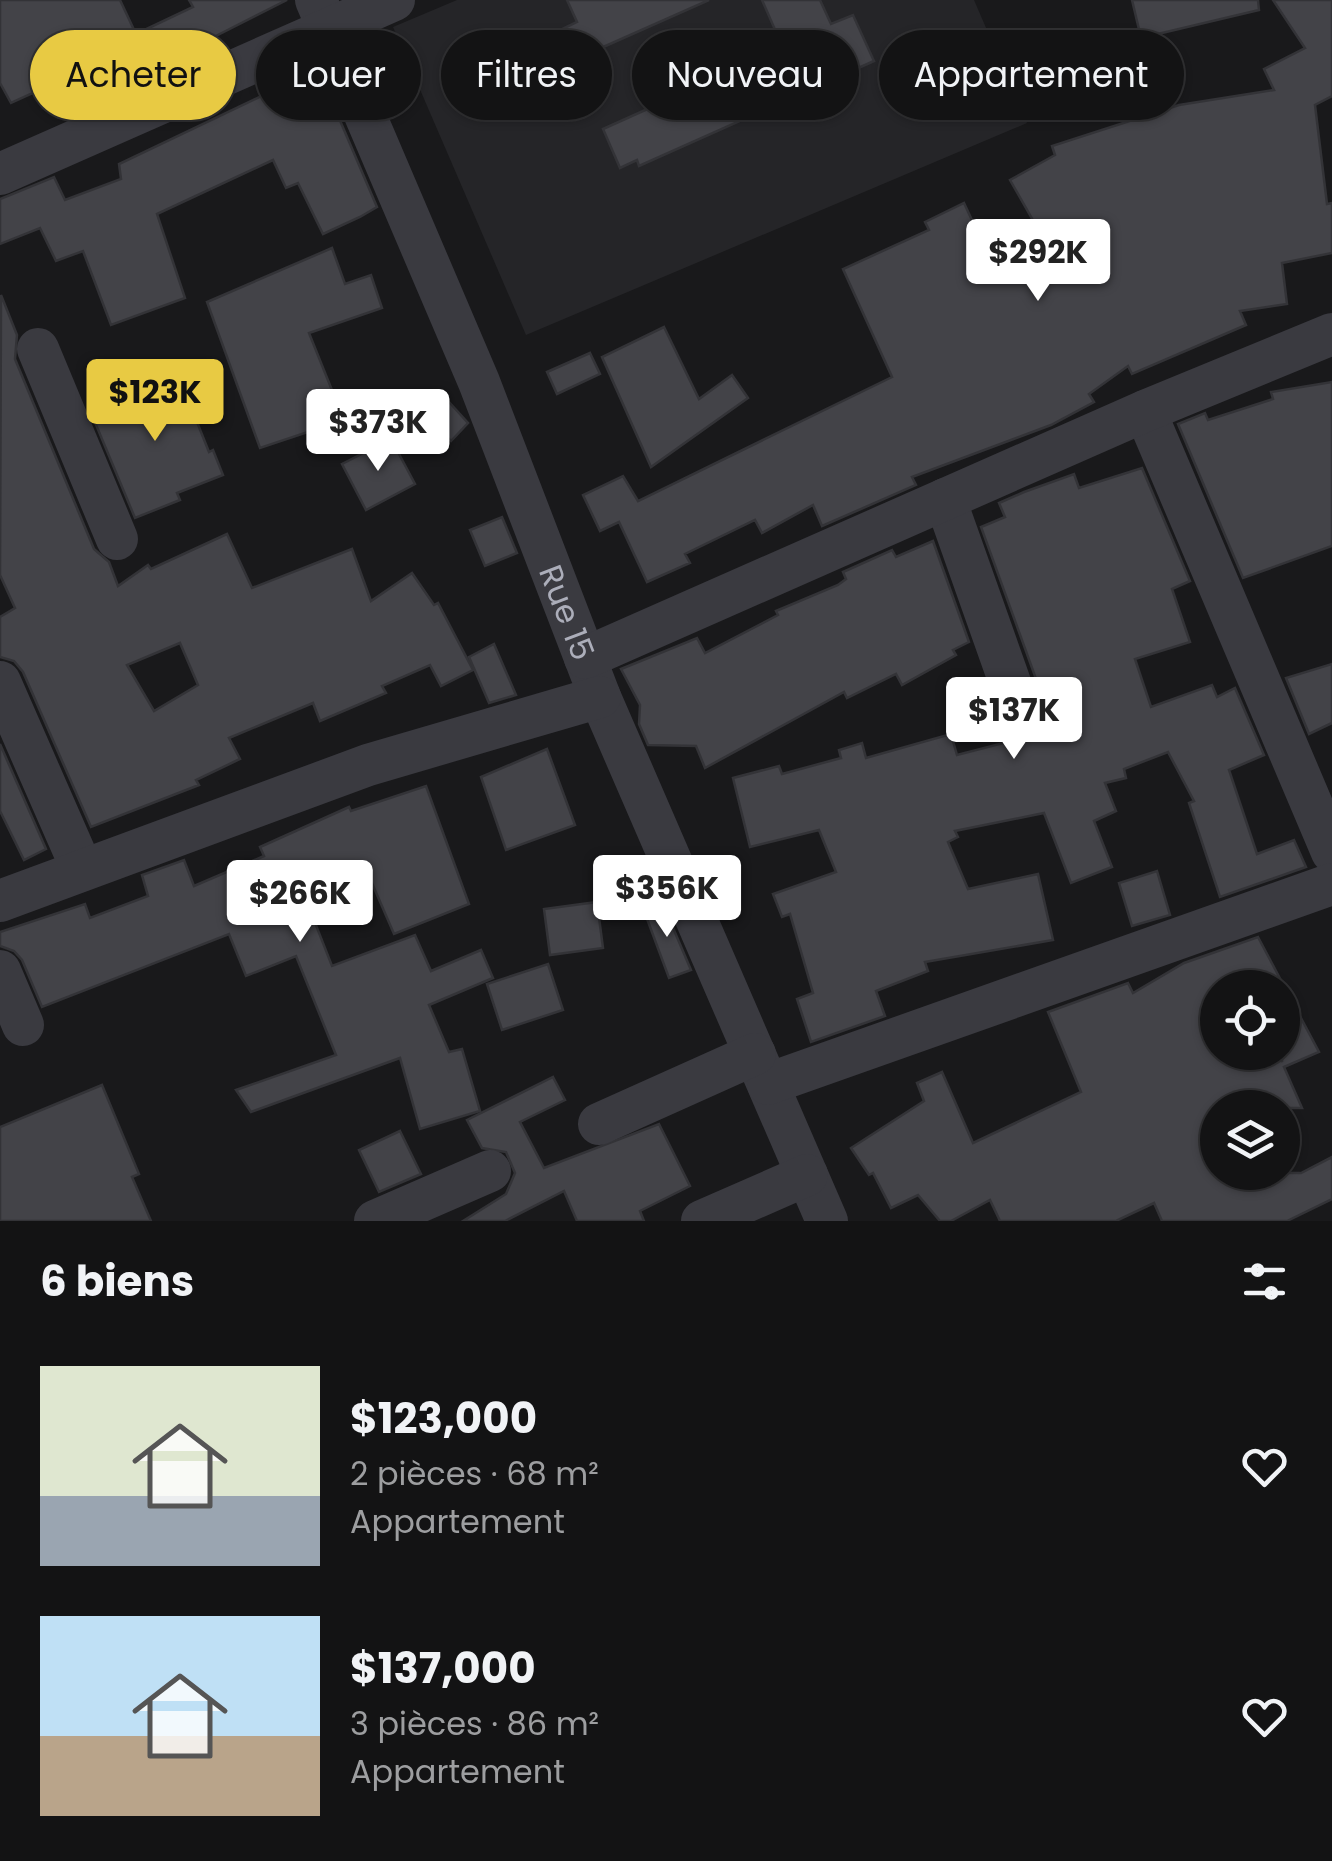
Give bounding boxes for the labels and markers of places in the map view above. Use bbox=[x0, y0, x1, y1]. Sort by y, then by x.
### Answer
pin: $292K bbox=[968, 219, 1108, 304]
pin: $123K bbox=[85, 359, 225, 444]
pin: $373K bbox=[308, 389, 448, 474]
pin: $137K bbox=[944, 677, 1084, 762]
pin: $356K bbox=[597, 855, 737, 940]
pin: $266K bbox=[230, 860, 370, 945]

